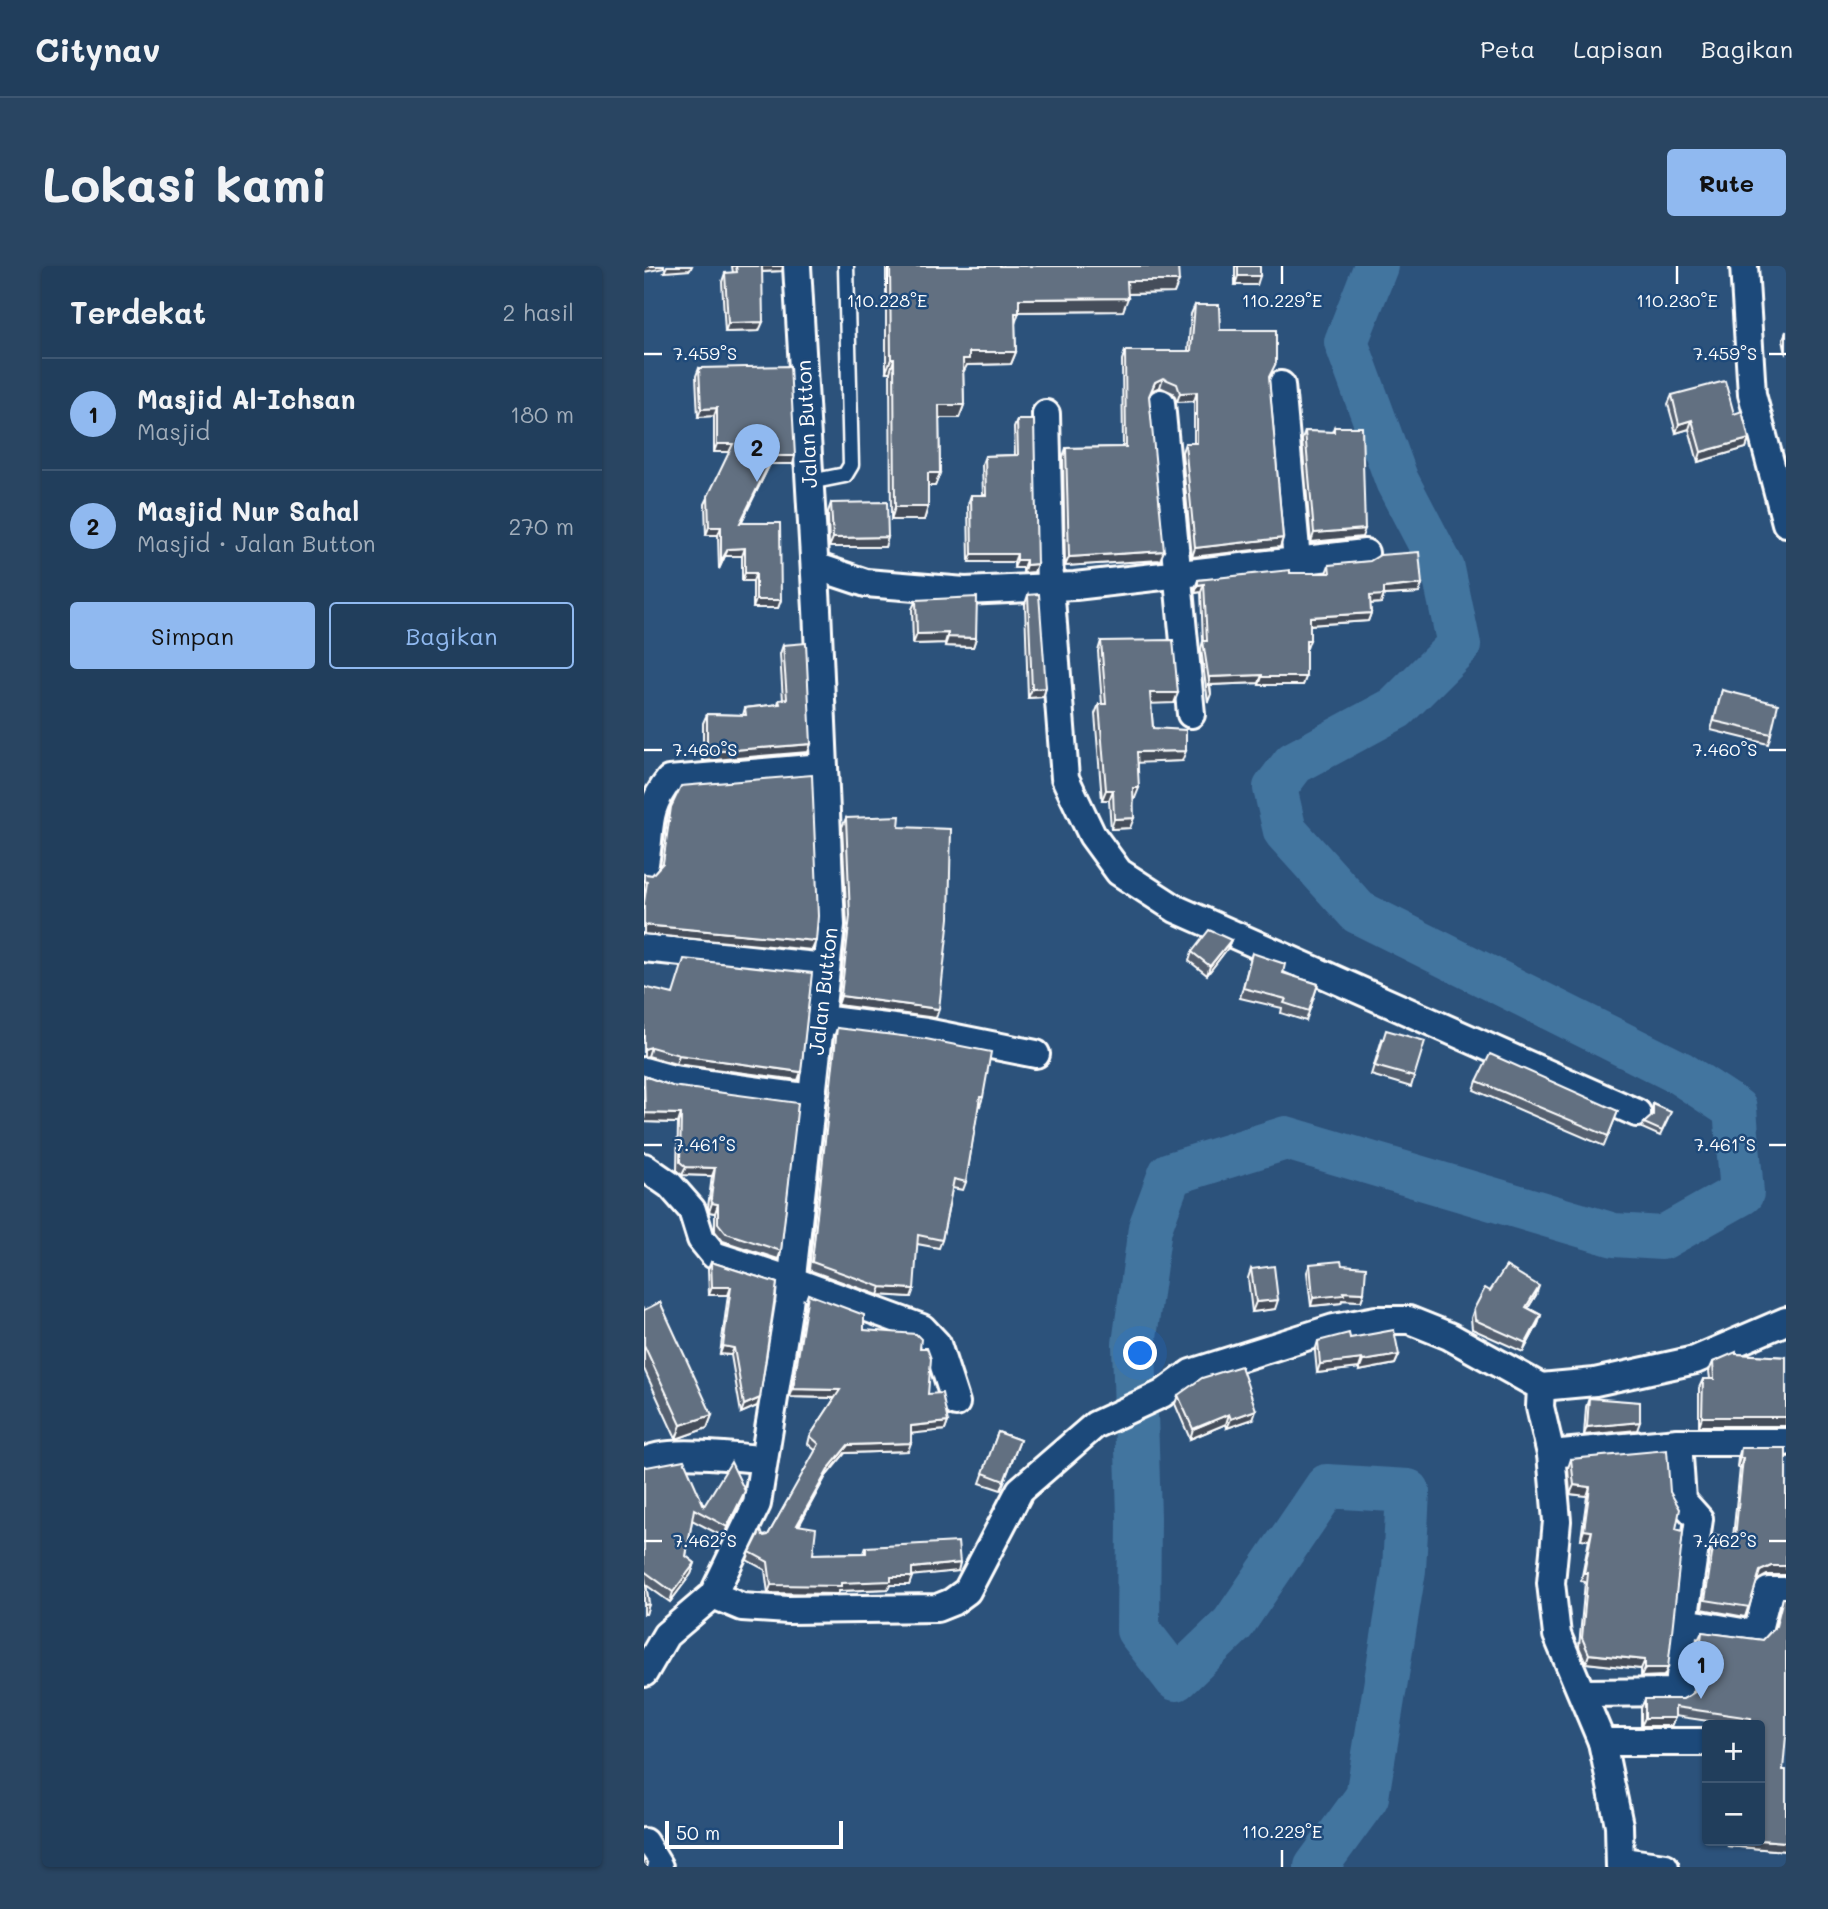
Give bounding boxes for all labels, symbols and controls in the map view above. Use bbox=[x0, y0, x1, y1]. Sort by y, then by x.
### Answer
text: Citynav bbox=[35, 27, 160, 70]
text: Peta bbox=[1480, 33, 1535, 64]
text: Lapisan bbox=[1573, 33, 1663, 64]
text: Bagikan bbox=[1701, 33, 1793, 64]
button: Rute bbox=[1667, 149, 1786, 216]
text: Lokasi kami bbox=[42, 151, 328, 214]
text: 110.228°E bbox=[847, 288, 927, 312]
text: 110.229°E bbox=[1242, 288, 1322, 312]
text: 110.230°E bbox=[1636, 288, 1718, 312]
text: Terdekat bbox=[70, 292, 206, 332]
text: 2 hasil bbox=[503, 297, 574, 327]
text: 7.459°S bbox=[673, 341, 737, 365]
text: 7.459°S bbox=[1693, 341, 1757, 365]
street label: Jalan Button bbox=[789, 359, 822, 489]
text: Masjid Al-Ichsan bbox=[137, 382, 355, 416]
text: 1 bbox=[88, 399, 98, 429]
text: 180 m bbox=[510, 399, 574, 429]
text: Masjid bbox=[137, 416, 210, 446]
pin: 2 bbox=[734, 424, 780, 482]
text: Masjid Nur Sahal bbox=[137, 494, 359, 528]
text: 2 bbox=[87, 511, 99, 541]
text: 270 m bbox=[509, 511, 574, 541]
text: Masjid · Jalan Button bbox=[137, 528, 376, 558]
button: Simpan bbox=[70, 602, 315, 669]
button: Bagikan bbox=[329, 602, 574, 669]
text: 7.460°S bbox=[673, 737, 737, 761]
text: 7.460°S bbox=[1693, 737, 1757, 761]
street label: Jalan Button bbox=[802, 926, 843, 1056]
text: 7.461°S bbox=[674, 1132, 736, 1156]
text: 7.461°S bbox=[1694, 1132, 1756, 1156]
your location bbox=[1123, 1336, 1157, 1370]
text: 7.462°S bbox=[673, 1528, 737, 1552]
text: 7.462°S bbox=[1693, 1528, 1757, 1552]
pin: 1 bbox=[1678, 1641, 1724, 1699]
map controls bbox=[1702, 1720, 1765, 1846]
button: + bbox=[1702, 1720, 1765, 1783]
button: − bbox=[1702, 1783, 1765, 1846]
scale bar bbox=[665, 1818, 844, 1850]
text: 110.229°E bbox=[1242, 1819, 1322, 1843]
text: 50 m bbox=[676, 1820, 720, 1845]

